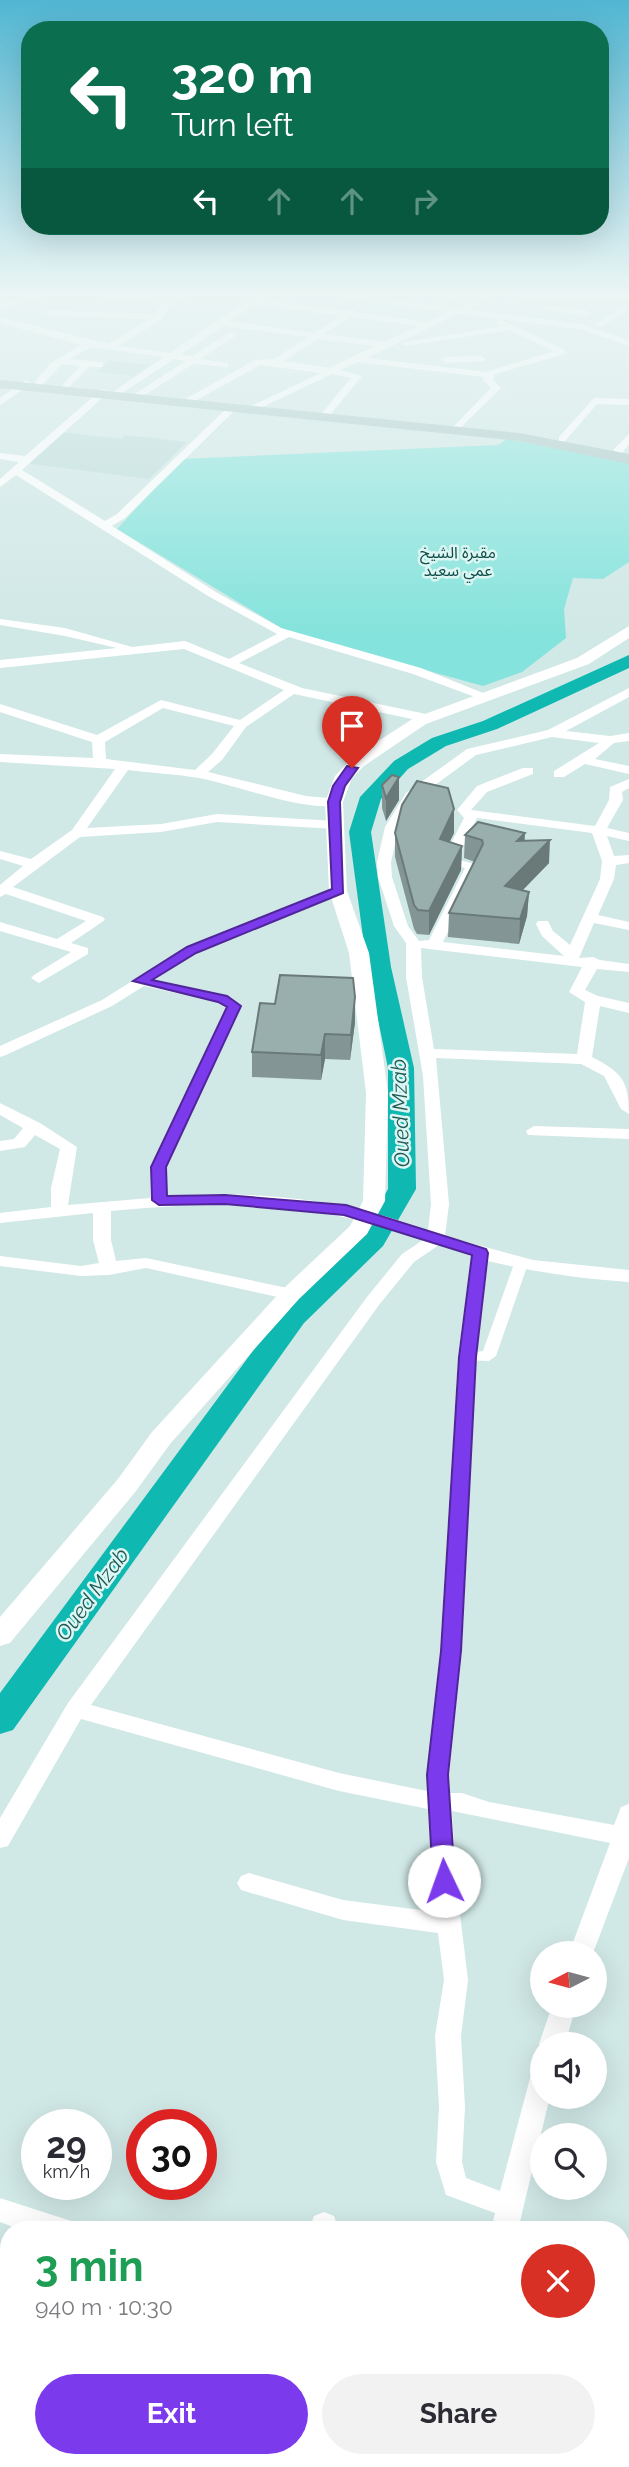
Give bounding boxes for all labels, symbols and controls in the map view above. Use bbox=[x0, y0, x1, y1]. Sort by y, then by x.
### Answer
text: 320 m bbox=[171, 47, 313, 104]
icon: left bbox=[56, 49, 147, 140]
text: Turn left bbox=[171, 106, 293, 143]
icon: left bbox=[187, 182, 225, 220]
icon: ahead bbox=[260, 182, 298, 220]
icon: ahead bbox=[333, 182, 371, 220]
icon: right bbox=[406, 182, 444, 220]
park label: مقبرة الشيخ عمي سعيد bbox=[420, 543, 496, 582]
pin bbox=[322, 696, 382, 768]
icon: arrive bbox=[333, 707, 371, 745]
water label: Oued Mzab bbox=[386, 1058, 414, 1168]
water label: Oued Mzab bbox=[50, 1543, 134, 1645]
position arrow bbox=[407, 1844, 481, 1918]
north arrow bbox=[530, 1941, 607, 2018]
map controls bbox=[530, 1941, 607, 2200]
button: sound bbox=[530, 2032, 607, 2109]
speed limit sign: 30 bbox=[126, 2109, 217, 2200]
button: search bbox=[530, 2123, 607, 2200]
text: 29 bbox=[46, 2125, 87, 2166]
text: km/h bbox=[43, 2161, 90, 2182]
text: 3 min bbox=[35, 2242, 144, 2291]
button: close bbox=[521, 2244, 595, 2318]
text: 940 m · 10:30 bbox=[35, 2293, 173, 2320]
button: Exit bbox=[35, 2374, 308, 2454]
button: Share bbox=[322, 2374, 595, 2454]

